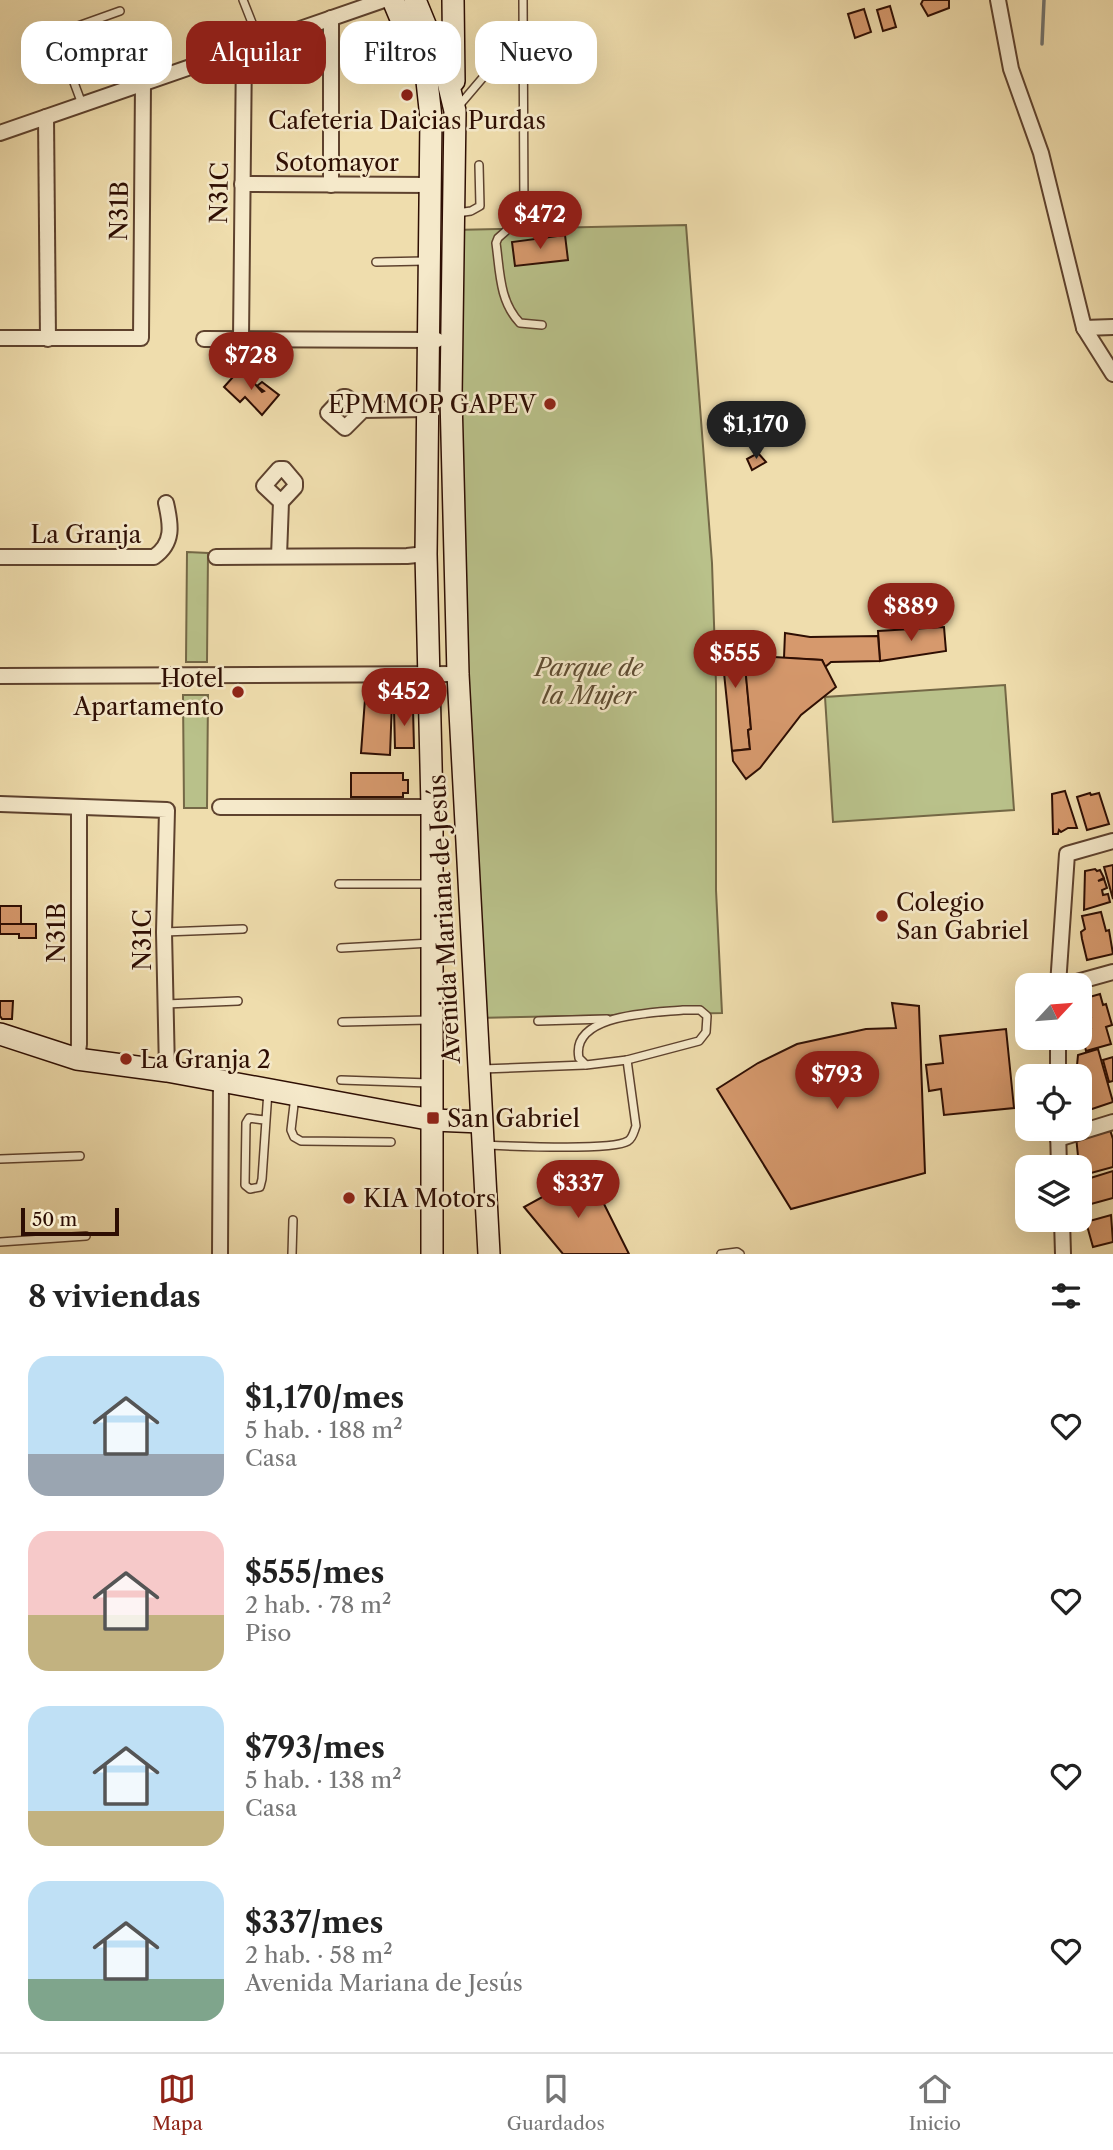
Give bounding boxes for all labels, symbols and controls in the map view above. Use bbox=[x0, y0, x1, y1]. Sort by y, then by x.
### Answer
chip: Comprar bbox=[21, 21, 172, 84]
chip: Alquilar bbox=[186, 21, 326, 84]
chip: Filtros bbox=[340, 21, 461, 84]
chip: Nuevo bbox=[475, 21, 597, 84]
marker: Cafeteria Daicias Purdas bbox=[399, 87, 415, 103]
place label: Cafeteria Daicias Purdas bbox=[268, 106, 546, 135]
street label: Sotomayor bbox=[275, 148, 399, 177]
street label: N31C bbox=[204, 162, 234, 224]
street label: N31B bbox=[104, 181, 134, 241]
pin: $472 bbox=[499, 191, 581, 251]
text: $472 bbox=[514, 200, 566, 228]
pin: $728 bbox=[210, 332, 292, 392]
text: $728 bbox=[225, 341, 277, 369]
place label: EPMMOP GAPEV bbox=[328, 390, 537, 419]
marker: EPMMOP GAPEV bbox=[542, 396, 558, 412]
pin: $1,170 bbox=[699, 402, 813, 461]
text: $1,170 bbox=[723, 410, 789, 438]
street label: La Granja bbox=[31, 520, 142, 549]
pin: $889 bbox=[870, 584, 952, 643]
text: $889 bbox=[884, 592, 938, 620]
pin: $555 bbox=[694, 630, 776, 690]
text: $555 bbox=[710, 639, 760, 667]
park label: Parque de la Mujer bbox=[533, 653, 645, 710]
place label: Hotel Apartamento bbox=[73, 664, 224, 721]
pin: $452 bbox=[363, 668, 445, 728]
text: $452 bbox=[378, 677, 430, 705]
marker: Hotel Apartamento bbox=[230, 684, 246, 700]
street label: Avenida Mariana de Jesús bbox=[422, 774, 466, 1065]
place label: Colegio San Gabriel bbox=[896, 888, 1029, 945]
street label: N31B bbox=[42, 903, 71, 963]
marker: Colegio San Gabriel bbox=[874, 908, 890, 924]
street label: N31C bbox=[128, 909, 157, 971]
north arrow bbox=[1015, 973, 1092, 1050]
map controls bbox=[1015, 973, 1092, 1232]
place label: La Granja 2 bbox=[140, 1045, 271, 1074]
marker: La Granja 2 bbox=[118, 1051, 134, 1067]
pin: $793 bbox=[796, 1052, 878, 1111]
text: $793 bbox=[811, 1060, 863, 1088]
button: locate bbox=[1015, 1064, 1092, 1141]
place label: San Gabriel bbox=[447, 1104, 580, 1133]
marker: San Gabriel bbox=[425, 1110, 441, 1126]
button: layers bbox=[1015, 1155, 1092, 1232]
pin: $337 bbox=[537, 1160, 619, 1220]
text: $337 bbox=[553, 1169, 603, 1197]
place label: KIA Motors bbox=[363, 1184, 496, 1213]
marker: KIA Motors bbox=[341, 1190, 357, 1206]
scale bar bbox=[21, 1205, 119, 1237]
text: 50 m bbox=[32, 1208, 77, 1231]
icon: filters bbox=[1047, 1277, 1085, 1315]
text: 8 viviendas bbox=[28, 1278, 201, 1315]
text: $1,170/mes bbox=[245, 1379, 404, 1416]
icon: home bbox=[84, 1384, 168, 1468]
icon: heart bbox=[1047, 1407, 1085, 1445]
text: 5 hab. · 188 m² bbox=[245, 1416, 403, 1444]
text: Casa bbox=[245, 1444, 297, 1472]
text: $555/mes bbox=[245, 1554, 384, 1591]
icon: home bbox=[84, 1559, 168, 1643]
icon: heart bbox=[1047, 1582, 1085, 1620]
text: 2 hab. · 78 m² bbox=[245, 1591, 391, 1619]
text: Piso bbox=[245, 1619, 291, 1647]
text: $793/mes bbox=[245, 1729, 385, 1766]
icon: home bbox=[84, 1734, 168, 1818]
icon: heart bbox=[1047, 1757, 1085, 1795]
text: 5 hab. · 138 m² bbox=[245, 1766, 402, 1794]
text: Casa bbox=[245, 1794, 297, 1822]
text: $337/mes bbox=[245, 1904, 383, 1941]
icon: home bbox=[84, 1909, 168, 1993]
icon: heart bbox=[1047, 1932, 1085, 1970]
text: 2 hab. · 58 m² bbox=[245, 1941, 393, 1969]
text: Avenida Mariana de Jesús bbox=[245, 1969, 523, 1997]
tab: Mapa bbox=[152, 2070, 203, 2135]
tab: Guardados bbox=[507, 2070, 605, 2135]
tab: Inicio bbox=[909, 2070, 961, 2135]

